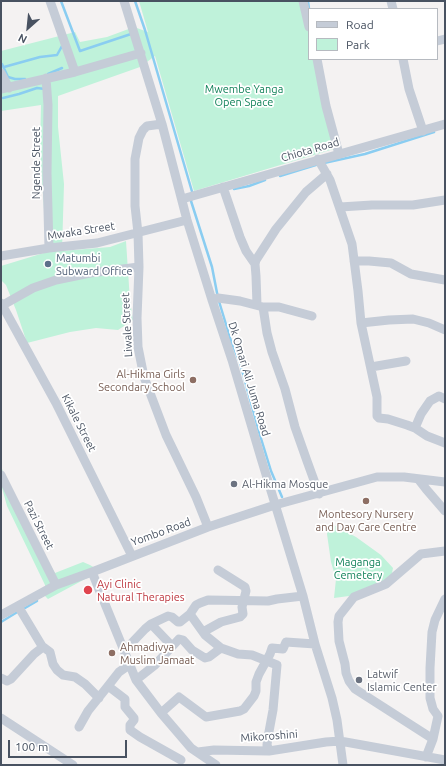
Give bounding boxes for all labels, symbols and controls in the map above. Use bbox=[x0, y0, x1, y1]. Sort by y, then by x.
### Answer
north arrow bbox=[8, 8, 48, 48]
legend bbox=[308, 8, 438, 60]
text: Road bbox=[346, 18, 374, 31]
text: N bbox=[16, 31, 29, 46]
text: Park bbox=[346, 38, 370, 51]
park label: Mwembe Yanga Open Space bbox=[205, 82, 283, 108]
street label: Ngende Street bbox=[29, 127, 43, 199]
street label: Chiota Road bbox=[279, 135, 341, 165]
street label: Mwaka Street bbox=[46, 219, 116, 243]
place label: Matumbi Subward Office bbox=[56, 251, 133, 277]
marker: Matumbi Subward Office bbox=[43, 259, 53, 269]
street label: Liwale Street bbox=[119, 292, 135, 358]
street label: Dk Omari Ali Juma Road bbox=[225, 320, 273, 438]
place label: Al-Hikma Girls Secondary School bbox=[98, 367, 185, 393]
marker: Al-Hikma Girls Secondary School bbox=[188, 375, 198, 385]
street label: Kikale Street bbox=[59, 392, 99, 454]
place label: Al-Hikma Mosque bbox=[242, 477, 328, 491]
marker: Al-Hikma Mosque bbox=[229, 479, 239, 489]
marker: Montesory Nursery and Day Care Centre bbox=[361, 496, 371, 506]
street label: Pazi Street bbox=[21, 498, 57, 552]
place label: Montesory Nursery and Day Care Centre bbox=[316, 507, 416, 533]
street label: Yombo Road bbox=[129, 515, 193, 549]
park label: Maganga Cemetery bbox=[334, 555, 382, 581]
place label: Ayi Clinic Natural Therapies bbox=[97, 577, 185, 603]
marker: Ayi Clinic Natural Therapies bbox=[82, 584, 94, 596]
place label: Ahmadivya Muslim Jamaat bbox=[120, 640, 194, 666]
marker: Ahmadivya Muslim Jamaat bbox=[107, 648, 117, 658]
place label: Latwif Islamic Center bbox=[367, 667, 437, 693]
marker: Latwif Islamic Center bbox=[354, 675, 364, 685]
street label: Mikoroshini bbox=[240, 727, 298, 745]
scale bar bbox=[10, 732, 129, 758]
text: 100 m bbox=[15, 740, 48, 753]

